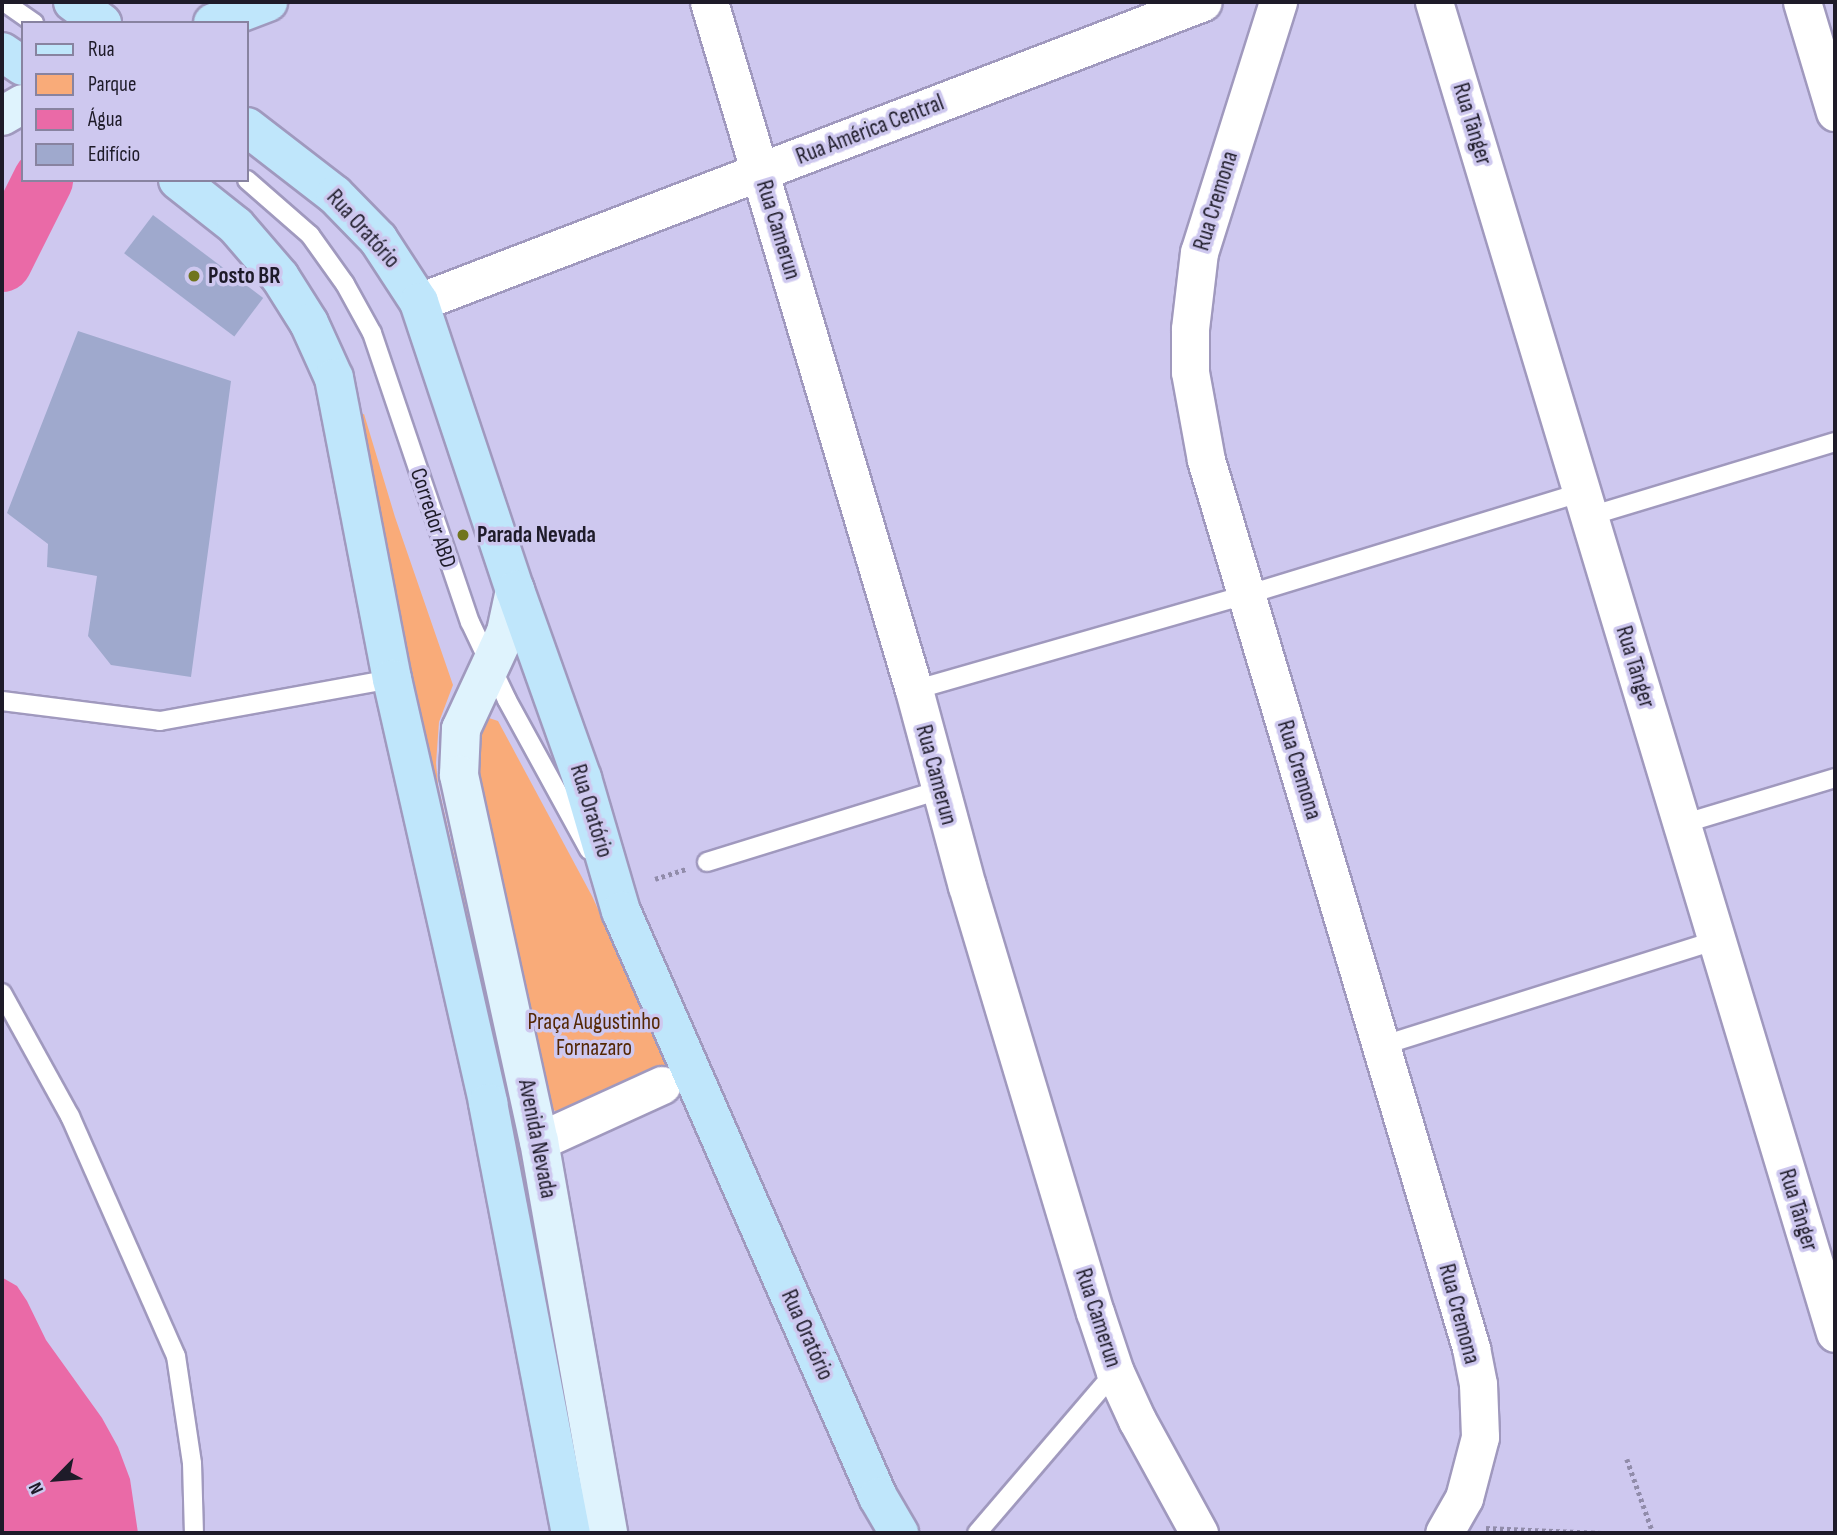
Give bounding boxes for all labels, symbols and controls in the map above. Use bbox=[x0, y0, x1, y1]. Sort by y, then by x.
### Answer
legend bbox=[21, 21, 248, 182]
text: Rua bbox=[88, 37, 115, 62]
text: Parque bbox=[88, 72, 136, 97]
street label: Rua Tânger bbox=[1446, 80, 1498, 168]
street label: Rua América Central bbox=[792, 89, 948, 171]
text: Água bbox=[88, 107, 123, 132]
text: Edifício bbox=[88, 142, 140, 167]
street label: Rua Cremona bbox=[1188, 148, 1244, 254]
street label: Rua Camerun bbox=[750, 177, 806, 283]
street label: Rua Oratório bbox=[321, 184, 405, 274]
place label: Posto BR bbox=[208, 262, 281, 290]
marker: Posto BR bbox=[186, 268, 202, 284]
street label: Corredor ABD bbox=[404, 465, 462, 571]
place label: Parada Nevada bbox=[477, 521, 596, 549]
marker: Parada Nevada bbox=[455, 527, 471, 543]
street label: Rua Tânger bbox=[1609, 623, 1661, 711]
street label: Rua Cremona bbox=[1271, 717, 1327, 823]
street label: Rua Camerun bbox=[909, 722, 963, 828]
street label: Rua Oratório bbox=[564, 761, 618, 861]
park label: Praça Augustinho Fornazaro bbox=[527, 1008, 661, 1062]
street label: Avenida Nevada bbox=[512, 1077, 562, 1201]
street label: Rua Tânger bbox=[1772, 1166, 1824, 1254]
street label: Rua Cremona bbox=[1432, 1261, 1486, 1367]
street label: Rua Camerun bbox=[1069, 1265, 1127, 1371]
street label: Rua Oratório bbox=[775, 1286, 839, 1384]
north arrow bbox=[21, 1444, 91, 1514]
text: N bbox=[24, 1479, 49, 1498]

